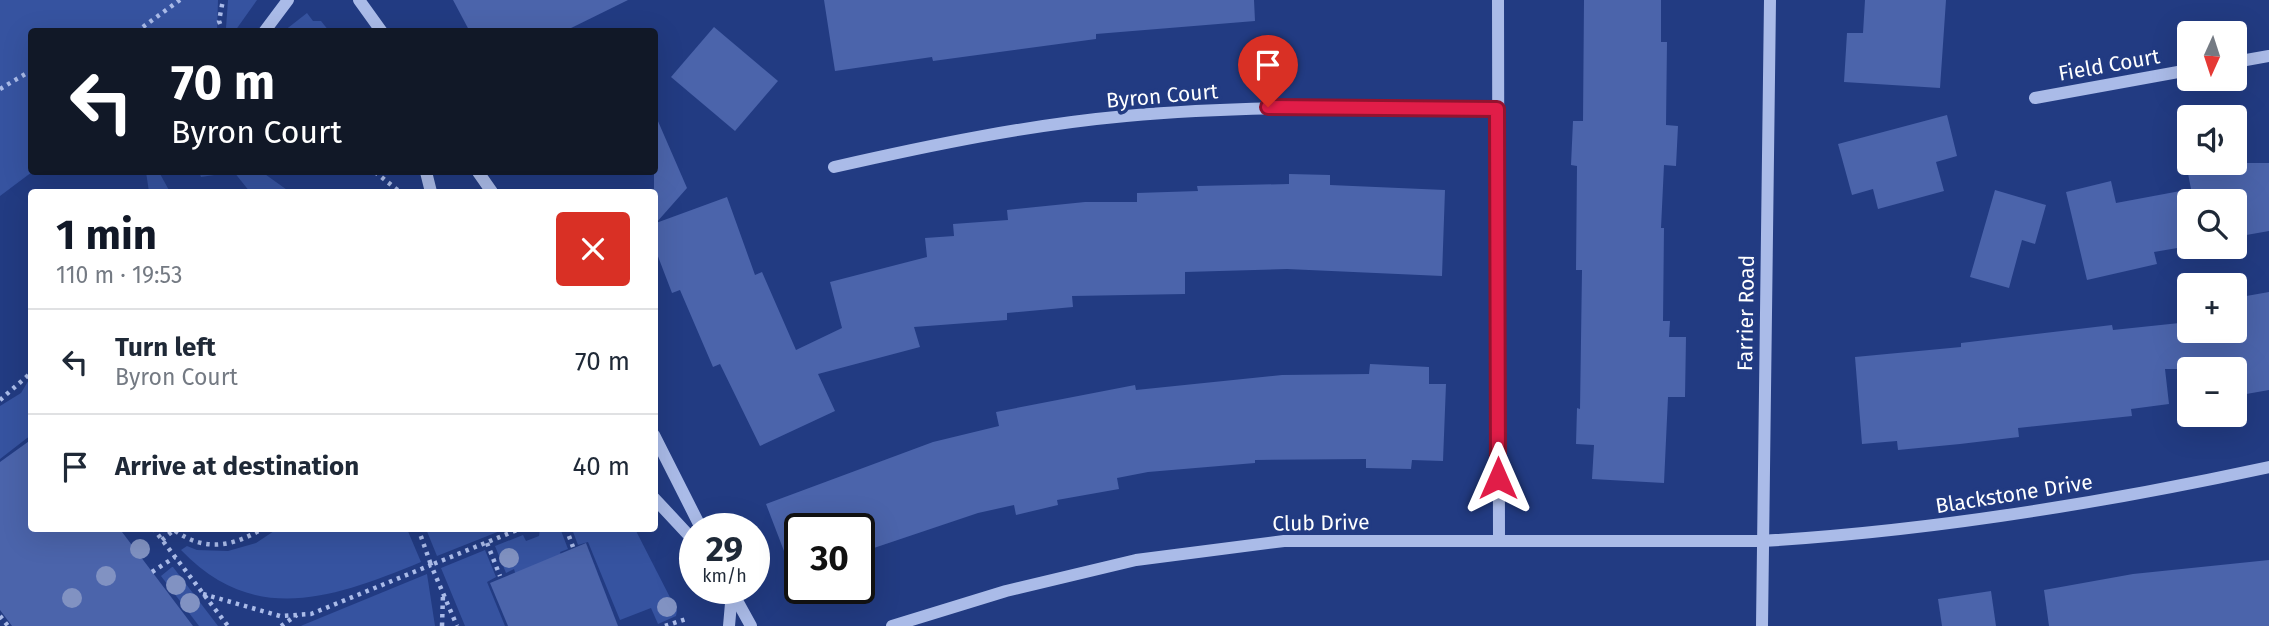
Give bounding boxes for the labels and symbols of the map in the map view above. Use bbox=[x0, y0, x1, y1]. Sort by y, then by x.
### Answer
north arrow bbox=[2177, 21, 2247, 91]
pin bbox=[1238, 35, 1298, 107]
street label: Field Court bbox=[2056, 43, 2162, 87]
street label: Byron Court bbox=[1105, 78, 1219, 114]
street label: Farrier Road bbox=[1732, 255, 1760, 371]
position arrow bbox=[1461, 441, 1535, 515]
street label: Blackstone Drive bbox=[1934, 469, 2094, 519]
street label: Club Drive bbox=[1272, 509, 1370, 537]
speed limit sign: 30 bbox=[784, 513, 875, 604]

